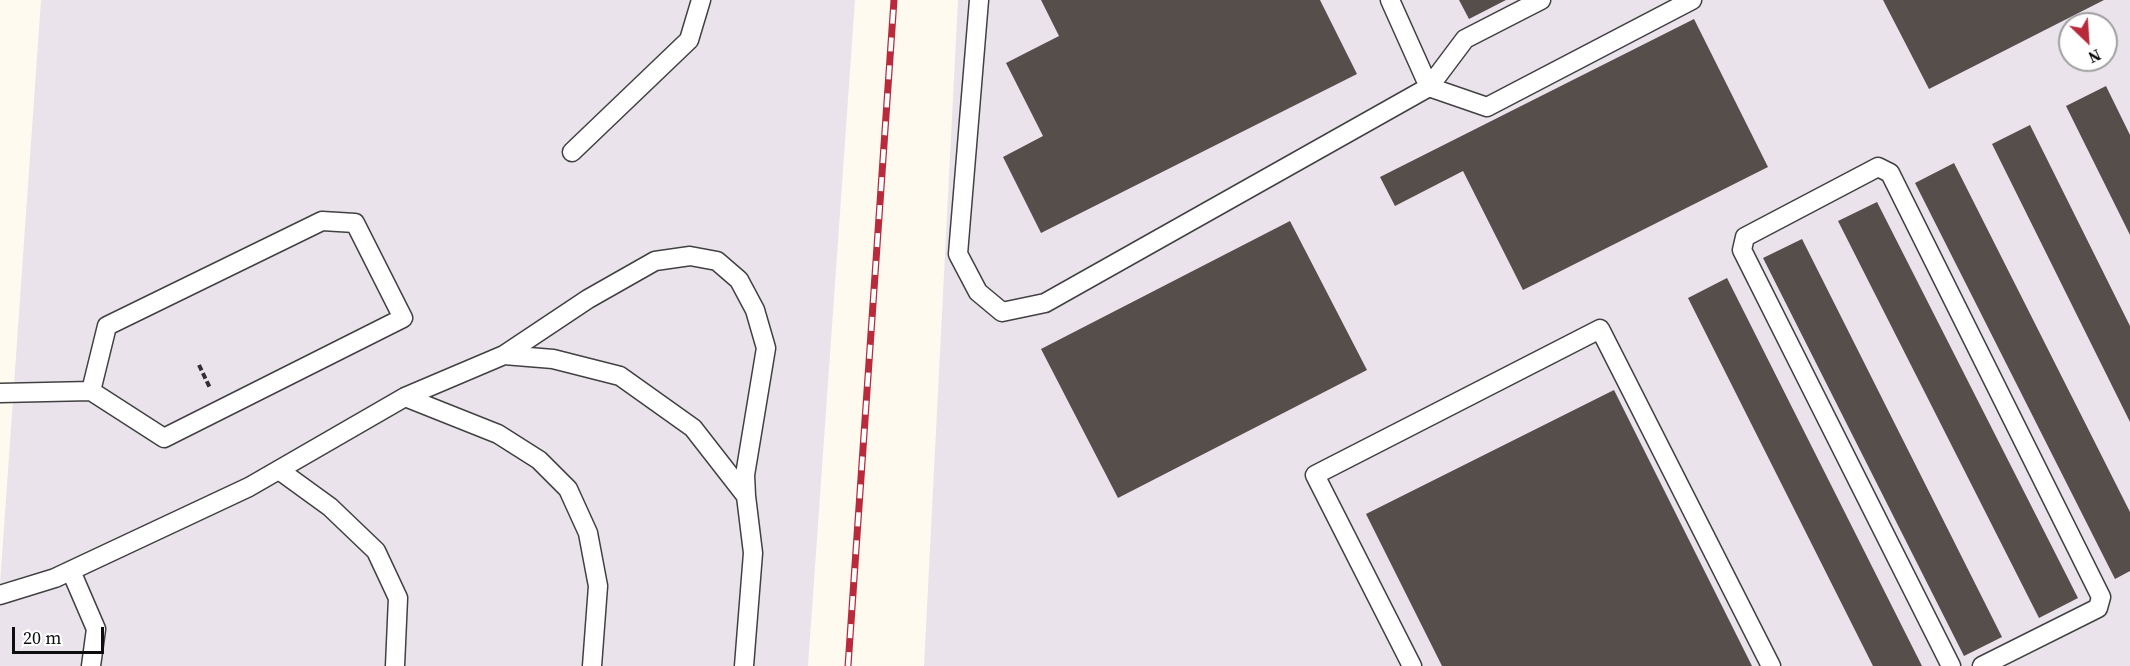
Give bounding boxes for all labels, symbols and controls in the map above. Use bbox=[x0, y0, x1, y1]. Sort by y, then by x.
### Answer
north arrow bbox=[2058, 12, 2118, 72]
text: N bbox=[2085, 44, 2105, 69]
scale bar bbox=[15, 615, 106, 653]
text: 20 m bbox=[23, 625, 61, 650]

